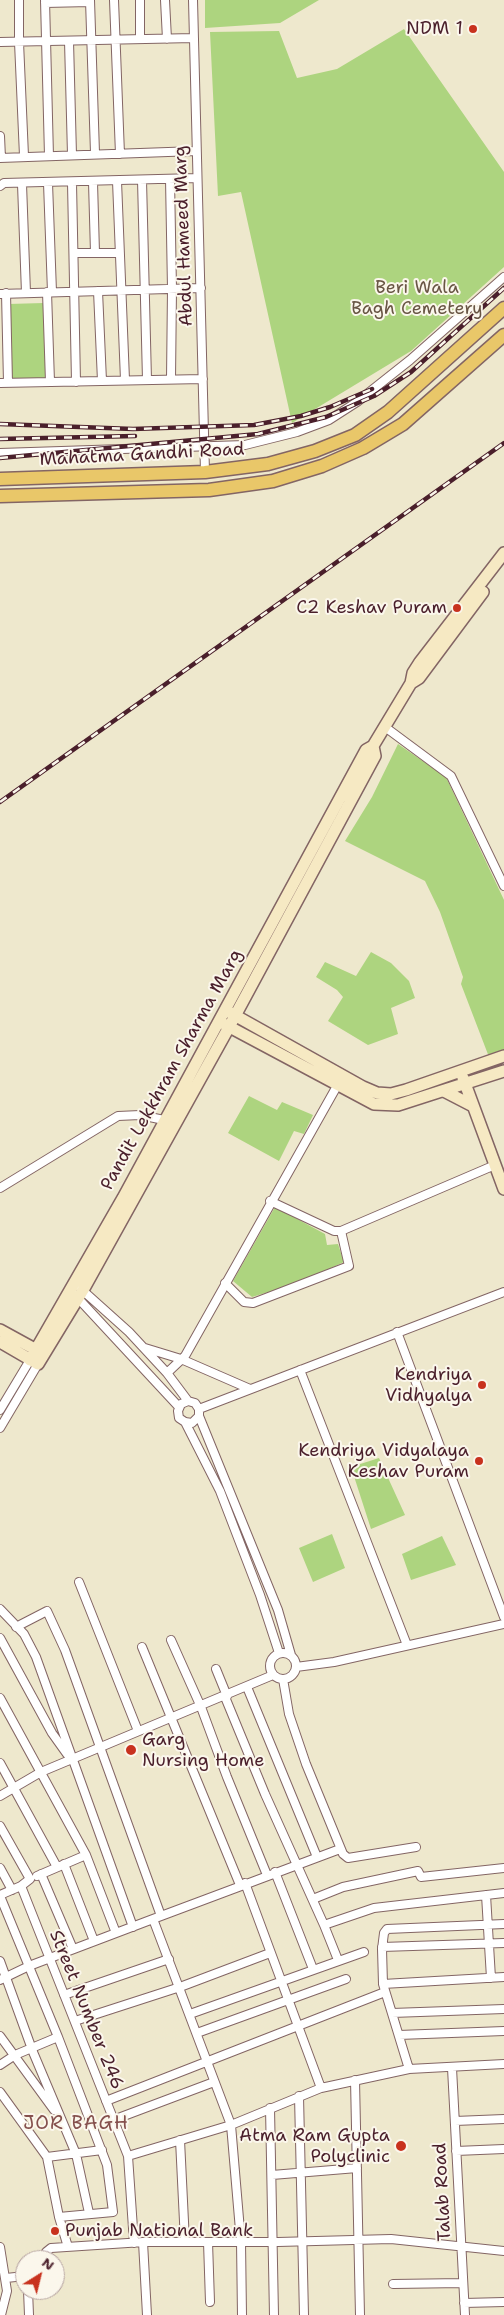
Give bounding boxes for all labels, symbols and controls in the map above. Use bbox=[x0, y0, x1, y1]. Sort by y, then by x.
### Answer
place label: NDM 1 bbox=[406, 18, 463, 40]
marker: NDM 1 bbox=[467, 23, 479, 35]
street label: Abdul Hameed Marg bbox=[170, 145, 198, 327]
park label: Beri Wala Bagh Cemetery bbox=[351, 277, 483, 320]
street label: Mahatma Gandhi Road bbox=[39, 439, 245, 471]
place label: C2 Keshav Puram bbox=[296, 597, 447, 619]
marker: C2 Keshav Puram bbox=[451, 602, 463, 614]
street label: Pandit Lekkhram Sharma Marg bbox=[97, 946, 247, 1194]
place label: Kendriya Vidhyalya bbox=[385, 1364, 472, 1406]
marker: Kendriya Vidhyalya bbox=[476, 1379, 488, 1391]
place label: Kendriya Vidyalaya Keshav Puram bbox=[298, 1440, 469, 1482]
marker: Kendriya Vidyalaya Keshav Puram bbox=[473, 1455, 485, 1467]
place label: Garg Nursing Home bbox=[142, 1729, 264, 1772]
marker: Garg Nursing Home bbox=[124, 1743, 138, 1757]
street label: Street Number 246 bbox=[44, 1927, 128, 2093]
district label: JOR BAGH bbox=[22, 2113, 130, 2135]
place label: Atma Ram Gupta Polyclinic bbox=[239, 2125, 390, 2168]
marker: Atma Ram Gupta Polyclinic bbox=[394, 2139, 408, 2153]
street label: Talab Road bbox=[430, 2142, 456, 2242]
place label: Punjab National Bank bbox=[65, 2220, 253, 2242]
marker: Punjab National Bank bbox=[49, 2225, 61, 2237]
north arrow bbox=[15, 2250, 65, 2300]
text: N bbox=[38, 2253, 58, 2274]

